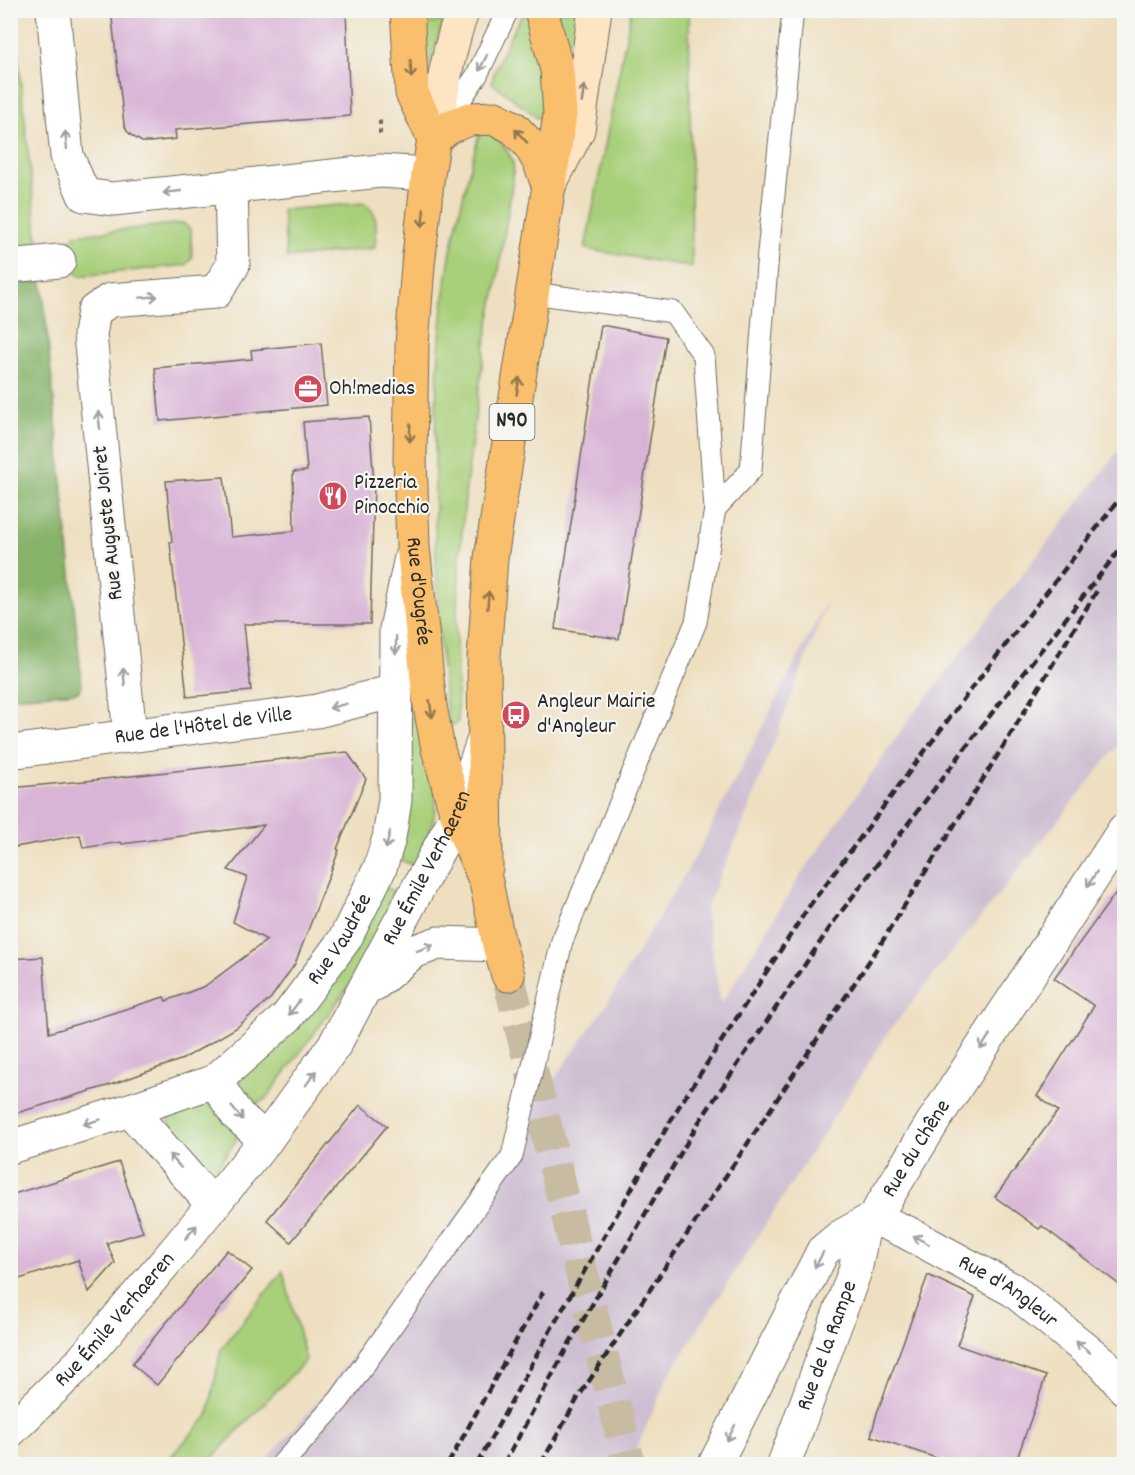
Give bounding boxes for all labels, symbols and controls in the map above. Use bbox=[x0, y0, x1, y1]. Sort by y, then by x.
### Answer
one-way arrow bbox=[476, 54, 488, 72]
one-way arrow bbox=[405, 58, 416, 78]
one-way arrow bbox=[578, 84, 589, 104]
one-way arrow bbox=[514, 129, 528, 144]
one-way arrow bbox=[60, 130, 71, 150]
one-way arrow bbox=[163, 187, 183, 198]
one-way arrow bbox=[417, 208, 428, 227]
one-way arrow bbox=[138, 291, 158, 302]
office icon: Oh!medias bbox=[292, 373, 324, 405]
place label: Oh!medias bbox=[329, 374, 415, 405]
one-way arrow bbox=[512, 376, 523, 396]
road number: N90 bbox=[490, 404, 534, 440]
one-way arrow bbox=[93, 411, 104, 431]
one-way arrow bbox=[404, 423, 416, 443]
street label: Rue Auguste Joiret bbox=[85, 444, 133, 602]
place label: Pizzeria Pinocchio bbox=[354, 468, 430, 524]
restaurant icon: Pizzeria Pinocchio bbox=[317, 480, 349, 512]
street label: Rue d'Ougrée bbox=[397, 537, 439, 647]
one-way arrow bbox=[483, 590, 494, 610]
one-way arrow bbox=[390, 635, 402, 655]
one-way arrow bbox=[118, 668, 129, 688]
place label: Angleur Mairie d'Angleur bbox=[537, 687, 656, 743]
street label: Rue de l'Hôtel de Ville bbox=[113, 699, 294, 753]
one-way arrow bbox=[425, 699, 436, 718]
bus stop icon: Angleur Mairie d'Angleur bbox=[500, 699, 532, 731]
one-way arrow bbox=[329, 700, 348, 712]
street label: Rue Émile Verhaeren bbox=[375, 787, 480, 951]
one-way arrow bbox=[382, 829, 393, 849]
one-way arrow bbox=[1086, 870, 1098, 887]
street label: Rue Vaudrée bbox=[300, 889, 380, 992]
one-way arrow bbox=[415, 941, 434, 952]
one-way arrow bbox=[287, 1000, 300, 1016]
one-way arrow bbox=[979, 1033, 991, 1050]
one-way arrow bbox=[305, 1071, 317, 1087]
street label: Rue du Chêne bbox=[874, 1094, 959, 1204]
one-way arrow bbox=[231, 1105, 244, 1121]
one-way arrow bbox=[83, 1117, 102, 1128]
one-way arrow bbox=[168, 1154, 182, 1169]
one-way arrow bbox=[184, 1224, 197, 1240]
one-way arrow bbox=[913, 1234, 930, 1246]
street label: Rue Émile Verhaeren bbox=[48, 1246, 183, 1395]
street label: Rue d'Angleur bbox=[952, 1247, 1065, 1336]
one-way arrow bbox=[813, 1250, 824, 1268]
street label: Rue de la Rampe bbox=[789, 1276, 866, 1415]
one-way arrow bbox=[1075, 1340, 1091, 1353]
one-way arrow bbox=[724, 1424, 736, 1442]

